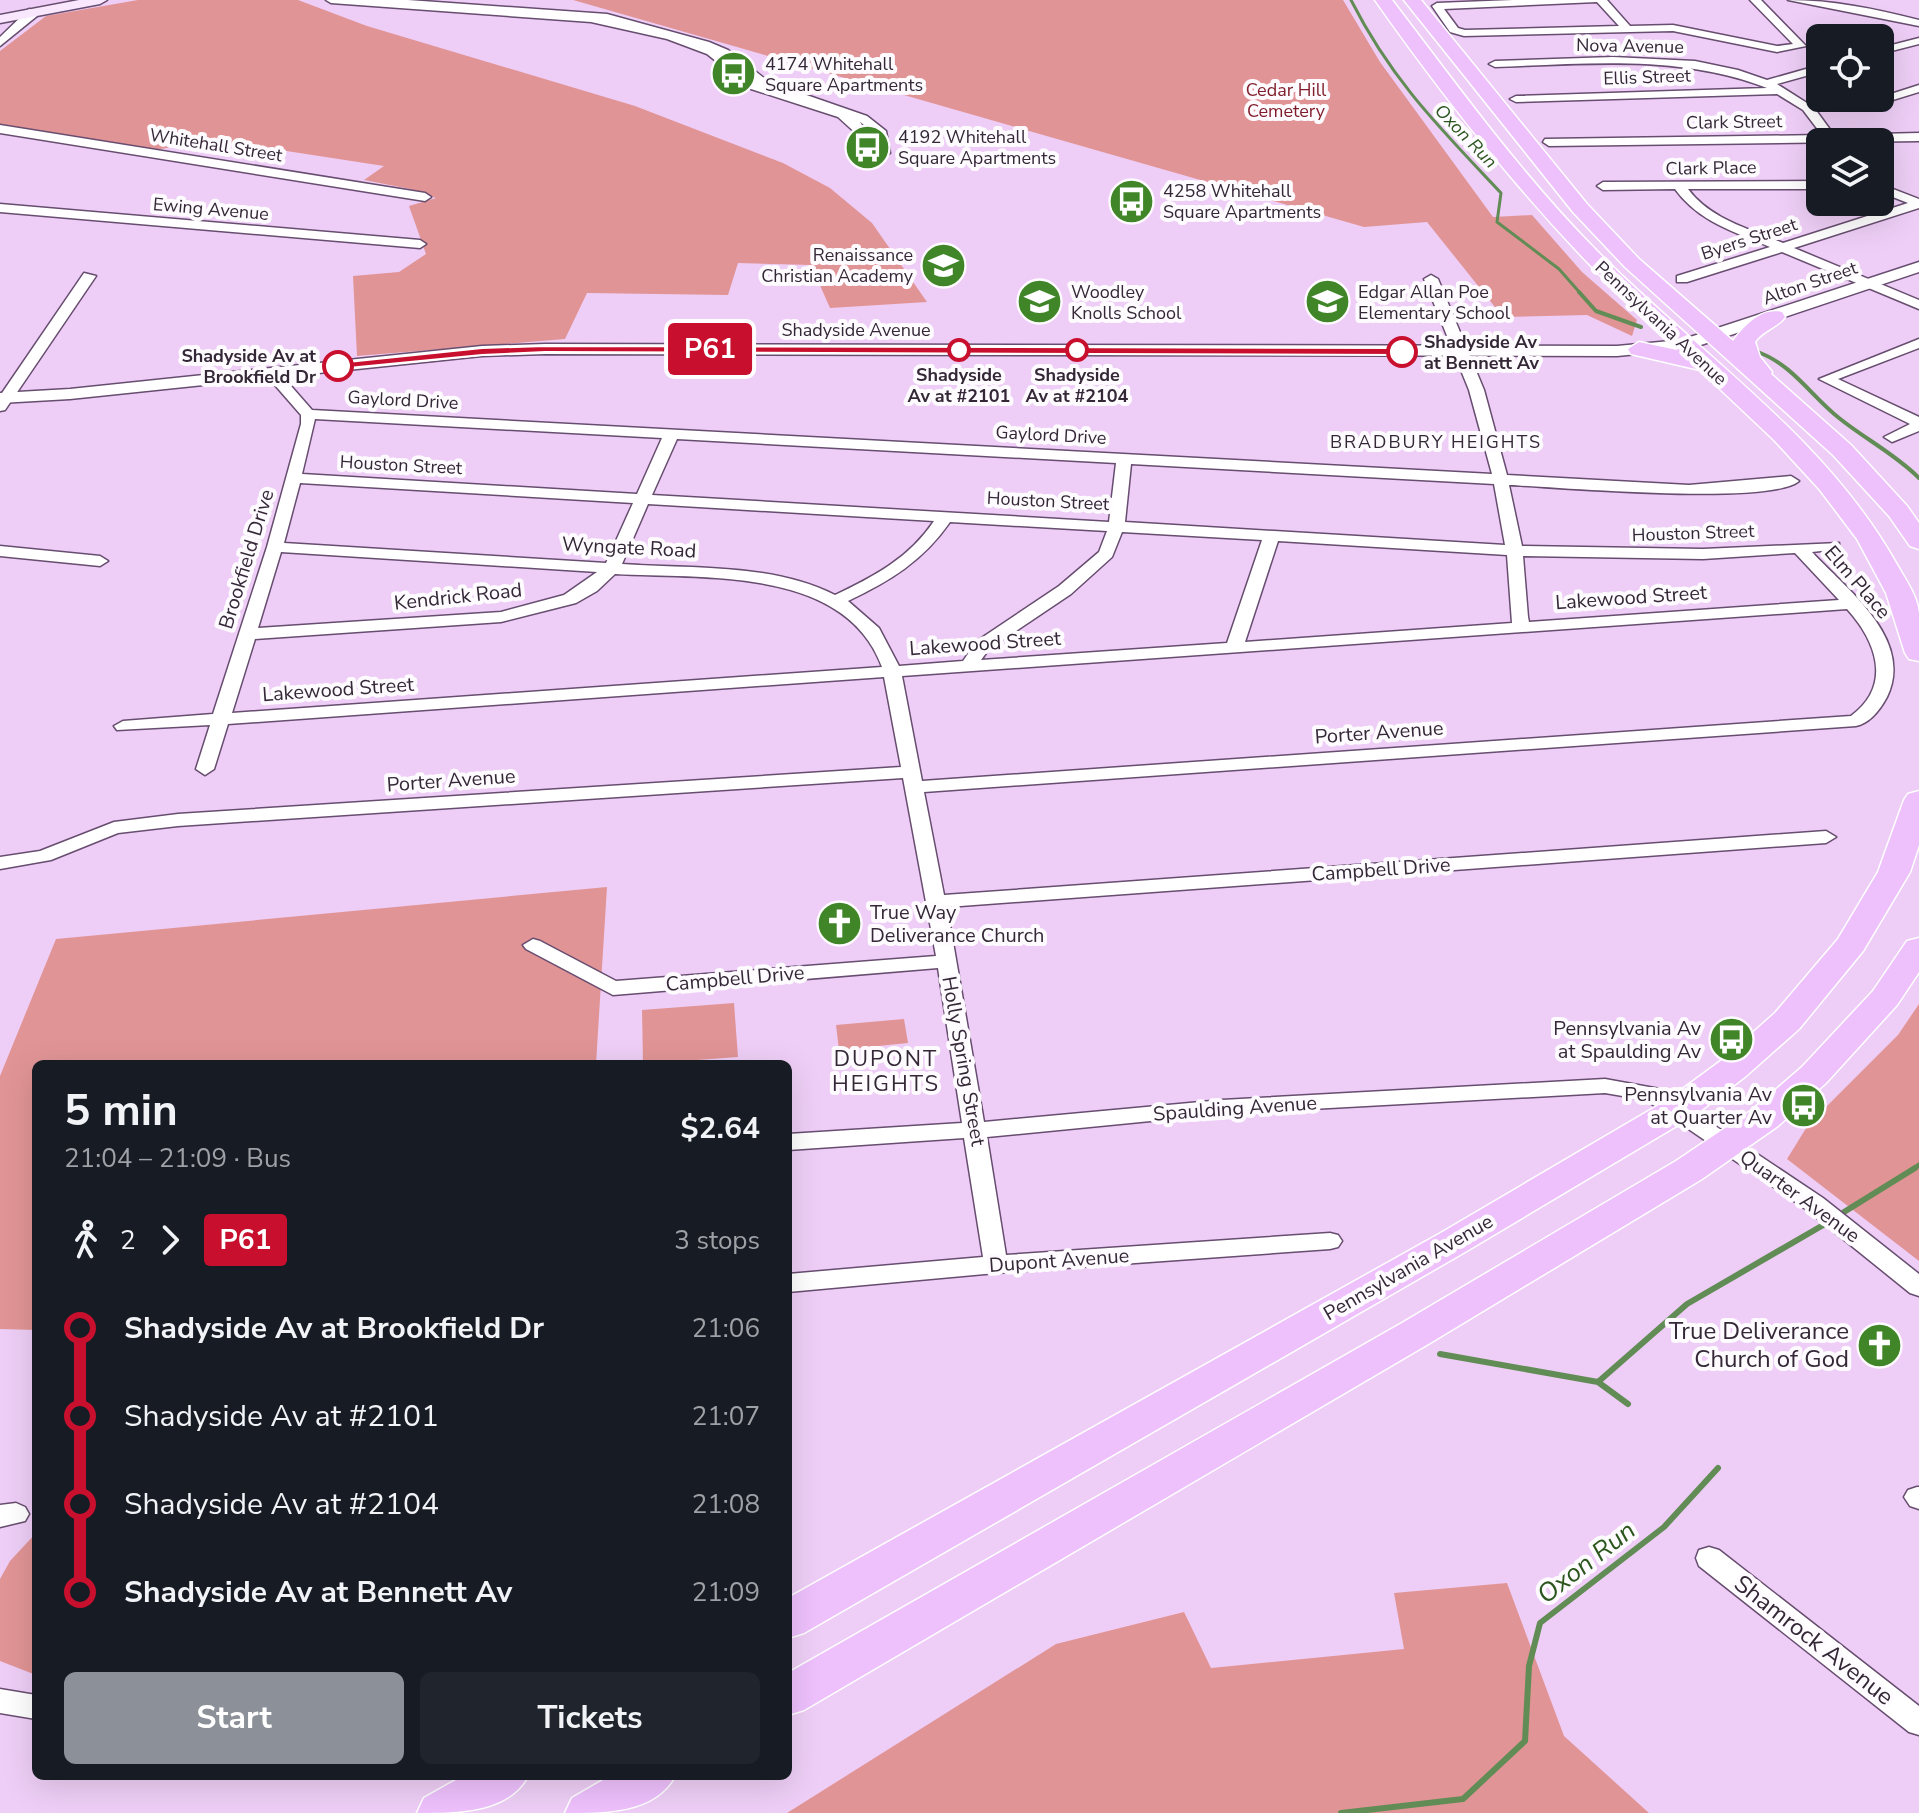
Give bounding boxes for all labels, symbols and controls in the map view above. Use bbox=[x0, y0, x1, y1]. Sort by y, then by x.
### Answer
map controls bbox=[1806, 24, 1894, 216]
button: locate bbox=[1806, 24, 1894, 112]
street label: Nova Avenue bbox=[1576, 33, 1684, 59]
bus stop icon: 4174 Whitehall Square Apartments bbox=[710, 50, 758, 98]
place label: 4174 Whitehall Square Apartments bbox=[765, 52, 923, 97]
street label: Ellis Street bbox=[1603, 63, 1692, 91]
park label: Cedar Hill Cemetery bbox=[1246, 78, 1327, 123]
water label: Oxon Run bbox=[1429, 99, 1503, 173]
street label: Clark Street bbox=[1686, 109, 1783, 135]
street label: Whitehall Street bbox=[148, 123, 285, 167]
bus stop icon: 4192 Whitehall Square Apartments bbox=[843, 123, 891, 171]
place label: 4192 Whitehall Square Apartments bbox=[898, 125, 1056, 170]
button: layers bbox=[1806, 128, 1894, 216]
street label: Clark Place bbox=[1665, 155, 1757, 181]
bus stop icon: 4258 Whitehall Square Apartments bbox=[1108, 177, 1156, 225]
place label: 4258 Whitehall Square Apartments bbox=[1163, 179, 1321, 224]
street label: Ewing Avenue bbox=[152, 192, 270, 226]
street label: Byers Street bbox=[1698, 212, 1801, 266]
school or university icon: Renaissance Christian Academy bbox=[920, 241, 968, 289]
place label: Renaissance Christian Academy bbox=[761, 243, 914, 288]
street label: Pennsylvania Avenue bbox=[1590, 255, 1732, 391]
street label: Alton Street bbox=[1760, 255, 1861, 310]
school or university icon: Woodley Knolls School bbox=[1016, 278, 1064, 326]
school or university icon: Edgar Allan Poe Elementary School bbox=[1303, 278, 1351, 326]
place label: Woodley Knolls School bbox=[1071, 280, 1182, 325]
place label: Edgar Allan Poe Elementary School bbox=[1358, 280, 1511, 325]
street label: Shadyside Avenue bbox=[781, 318, 931, 342]
line badge: P61 bbox=[664, 323, 756, 375]
text: P61 bbox=[684, 330, 736, 368]
place label: Shadyside Av at Bennett Av bbox=[1424, 330, 1540, 375]
marker: Shadyside Av at Bennett Av bbox=[1387, 337, 1417, 367]
marker: Shadyside Av at #2101 bbox=[948, 339, 970, 361]
marker: Shadyside Av at #2104 bbox=[1066, 339, 1088, 361]
place label: Shadyside Av at Brookfield Dr bbox=[181, 344, 316, 389]
marker: Shadyside Av at Brookfield Dr bbox=[323, 351, 353, 381]
place label: Shadyside Av at #2101 bbox=[908, 363, 1010, 408]
place label: Shadyside Av at #2104 bbox=[1026, 363, 1129, 408]
street label: Gaylord Drive bbox=[347, 385, 459, 415]
street label: Gaylord Drive bbox=[995, 420, 1107, 450]
district label: BRADBURY HEIGHTS bbox=[1330, 430, 1542, 454]
street label: Houston Street bbox=[339, 450, 464, 480]
street label: Brookfield Drive bbox=[212, 486, 281, 632]
street label: Houston Street bbox=[986, 486, 1111, 516]
street label: Houston Street bbox=[1631, 519, 1755, 547]
street label: Wyngate Road bbox=[561, 530, 697, 565]
street label: Elm Place bbox=[1818, 540, 1897, 625]
street label: Kendrick Road bbox=[393, 576, 523, 617]
street label: Lakewood Street bbox=[1554, 579, 1709, 616]
street label: Lakewood Street bbox=[908, 625, 1063, 662]
street label: Lakewood Street bbox=[261, 671, 416, 708]
street label: Porter Avenue bbox=[1314, 715, 1444, 750]
street label: Porter Avenue bbox=[386, 763, 516, 798]
street label: Campbell Drive bbox=[1311, 851, 1451, 888]
church icon: True Way Deliverance Church bbox=[815, 899, 863, 947]
place label: True Way Deliverance Church bbox=[870, 899, 1044, 949]
street label: Campbell Drive bbox=[665, 959, 806, 998]
street label: Holly Spring Street bbox=[935, 974, 992, 1149]
place label: Pennsylvania Av at Spaulding Av bbox=[1553, 1015, 1702, 1065]
bus stop icon: Pennsylvania Av at Spaulding Av bbox=[1708, 1015, 1756, 1063]
district label: DUPONT HEIGHTS bbox=[832, 1044, 940, 1099]
text: 5 min bbox=[64, 1081, 178, 1141]
place label: Pennsylvania Av at Quarter Av bbox=[1624, 1081, 1773, 1131]
bus stop icon: Pennsylvania Av at Quarter Av bbox=[1779, 1081, 1827, 1129]
street label: Spaulding Avenue bbox=[1152, 1089, 1318, 1128]
text: $2.64 bbox=[681, 1108, 760, 1149]
text: 21:04 – 21:09 · Bus bbox=[64, 1141, 291, 1176]
street label: Quarter Avenue bbox=[1734, 1144, 1865, 1249]
street label: Pennsylvania Avenue bbox=[1319, 1208, 1498, 1327]
icon: walk bbox=[64, 1218, 108, 1262]
icon: forward bbox=[148, 1218, 192, 1262]
text: P61 bbox=[220, 1221, 271, 1259]
text: 2 bbox=[120, 1223, 136, 1258]
text: 3 stops bbox=[674, 1223, 760, 1258]
street label: Dupont Avenue bbox=[988, 1242, 1130, 1279]
text: Shadyside Av at Brookfield Dr bbox=[124, 1308, 544, 1349]
text: 21:06 bbox=[692, 1311, 760, 1346]
place label: True Deliverance Church of God bbox=[1669, 1315, 1849, 1375]
church icon: True Deliverance Church of God bbox=[1856, 1321, 1904, 1369]
text: Shadyside Av at #2101 bbox=[124, 1396, 439, 1437]
text: 21:07 bbox=[692, 1399, 760, 1434]
text: Shadyside Av at #2104 bbox=[124, 1484, 439, 1525]
text: 21:08 bbox=[692, 1487, 760, 1522]
water label: Oxon Run bbox=[1530, 1513, 1643, 1612]
street label: Shamrock Avenue bbox=[1728, 1568, 1900, 1712]
text: Shadyside Av at Bennett Av bbox=[124, 1572, 512, 1613]
text: 21:09 bbox=[692, 1575, 760, 1610]
button: Start bbox=[64, 1672, 404, 1764]
button: Tickets bbox=[420, 1672, 760, 1764]

